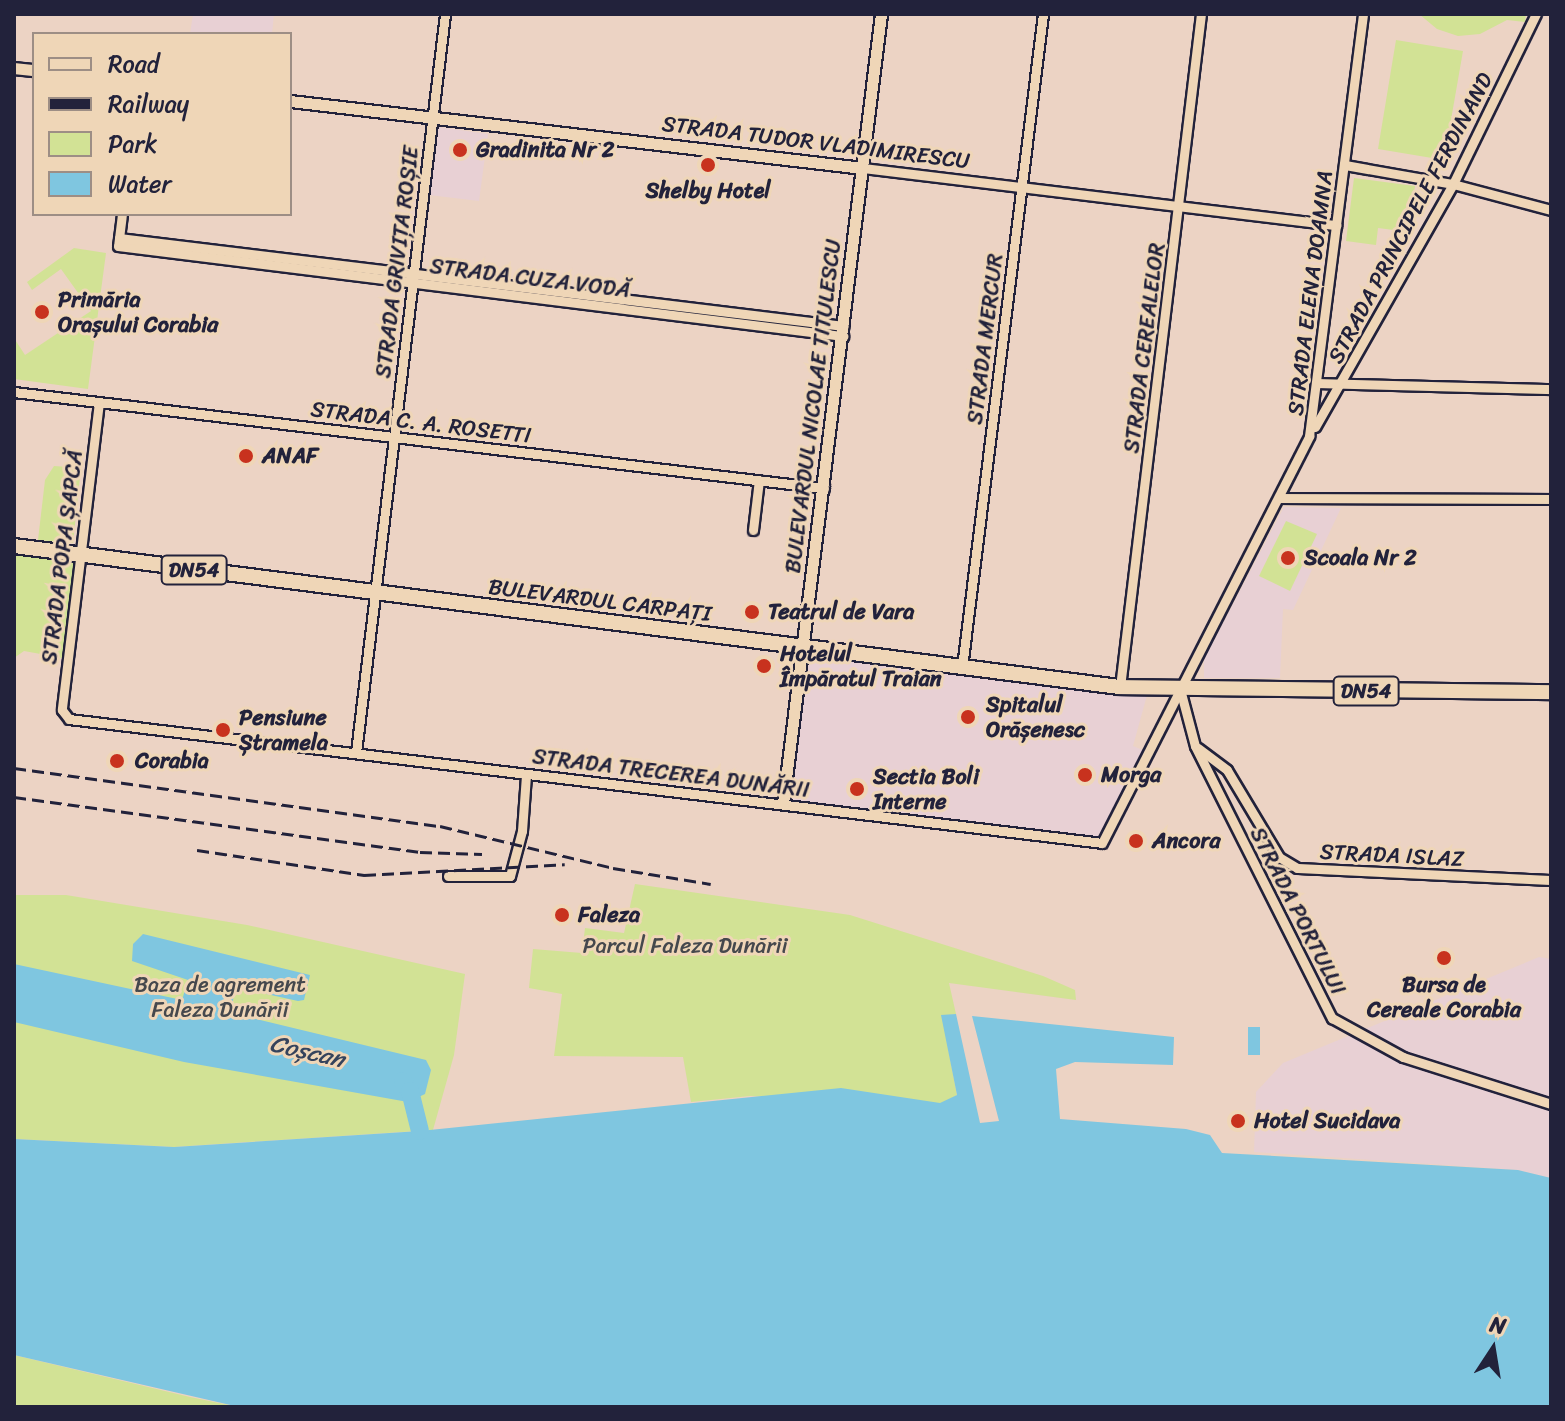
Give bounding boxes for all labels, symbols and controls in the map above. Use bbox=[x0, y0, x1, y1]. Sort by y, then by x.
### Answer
legend bbox=[32, 32, 292, 216]
text: Road bbox=[108, 43, 159, 85]
street label: STRADA PRINCIPELE FERDINAND bbox=[1322, 68, 1498, 368]
text: Railway bbox=[108, 83, 189, 125]
street label: STRADA TUDOR VLADIMIRESCU bbox=[663, 110, 969, 174]
text: Park bbox=[108, 123, 157, 165]
place label: Gradinita Nr 2 bbox=[476, 137, 615, 163]
marker: Gradinita Nr 2 bbox=[451, 141, 469, 159]
street label: STRADA GRIVIȚA ROȘIE bbox=[370, 145, 424, 379]
marker: Shelby Hotel bbox=[699, 156, 717, 174]
text: Water bbox=[108, 163, 171, 205]
street label: STRADA ELENA DOAMNA bbox=[1282, 169, 1338, 417]
place label: Shelby Hotel bbox=[645, 178, 771, 204]
street label: BULEVARDUL NICOLAE TITULESCU bbox=[779, 235, 847, 577]
street label: STRADA CEREALELOR bbox=[1118, 241, 1170, 455]
street label: STRADA CUZA VODĂ bbox=[428, 253, 632, 303]
street label: STRADA MERCUR bbox=[962, 253, 1008, 425]
place label: Primăria Orașului Corabia bbox=[58, 286, 218, 338]
marker: Primăria Orașului Corabia bbox=[33, 303, 51, 321]
street label: STRADA C. A. ROSETTI bbox=[309, 395, 533, 449]
place label: ANAF bbox=[262, 443, 318, 469]
marker: ANAF bbox=[237, 447, 255, 465]
street label: STRADA POPA ȘAPCĂ bbox=[36, 448, 88, 666]
place label: Scoala Nr 2 bbox=[1304, 545, 1417, 571]
marker: Scoala Nr 2 bbox=[1279, 549, 1297, 567]
road number: DN54 bbox=[160, 554, 228, 586]
street label: BULEVARDUL CARPAȚI bbox=[488, 573, 712, 627]
place label: Teatrul de Vara bbox=[768, 599, 914, 625]
marker: Teatrul de Vara bbox=[743, 603, 761, 621]
place label: Hotelul Împăratul Traian bbox=[780, 640, 941, 692]
marker: Hotelul Împăratul Traian bbox=[755, 657, 773, 675]
road number: DN54 bbox=[1332, 675, 1400, 707]
place label: Spitalul Orășenesc bbox=[986, 691, 1085, 742]
place label: Pensiune Ștramela bbox=[239, 704, 328, 756]
marker: Spitalul Orășenesc bbox=[957, 706, 979, 728]
marker: Pensiune Ștramela bbox=[214, 721, 232, 739]
street label: STRADA TRECEREA DUNĂRII bbox=[531, 743, 811, 803]
place label: Corabia bbox=[135, 748, 209, 774]
marker: Corabia bbox=[106, 750, 128, 772]
place label: Morga bbox=[1101, 762, 1161, 788]
place label: Sectia Boli Interne bbox=[873, 763, 979, 814]
marker: Morga bbox=[1076, 766, 1094, 784]
marker: Sectia Boli Interne bbox=[848, 780, 866, 798]
street label: STRADA PORTULUI bbox=[1244, 822, 1352, 1000]
place label: Ancora bbox=[1152, 828, 1221, 854]
marker: Ancora bbox=[1127, 832, 1145, 850]
street label: STRADA ISLAZ bbox=[1318, 838, 1466, 872]
place label: Faleza bbox=[578, 902, 640, 928]
marker: Faleza bbox=[553, 906, 571, 924]
park label: Parcul Faleza Dunării bbox=[582, 933, 788, 959]
marker: Bursa de Cereale Corabia bbox=[1435, 949, 1453, 967]
park label: Baza de agrement Faleza Dunării bbox=[134, 971, 306, 1022]
place label: Bursa de Cereale Corabia bbox=[1367, 971, 1521, 1022]
water label: Coșcan bbox=[267, 1030, 347, 1074]
place label: Hotel Sucidava bbox=[1254, 1108, 1400, 1134]
marker: Hotel Sucidava bbox=[1229, 1112, 1247, 1130]
text: N bbox=[1487, 1304, 1510, 1346]
north arrow bbox=[1453, 1309, 1533, 1389]

